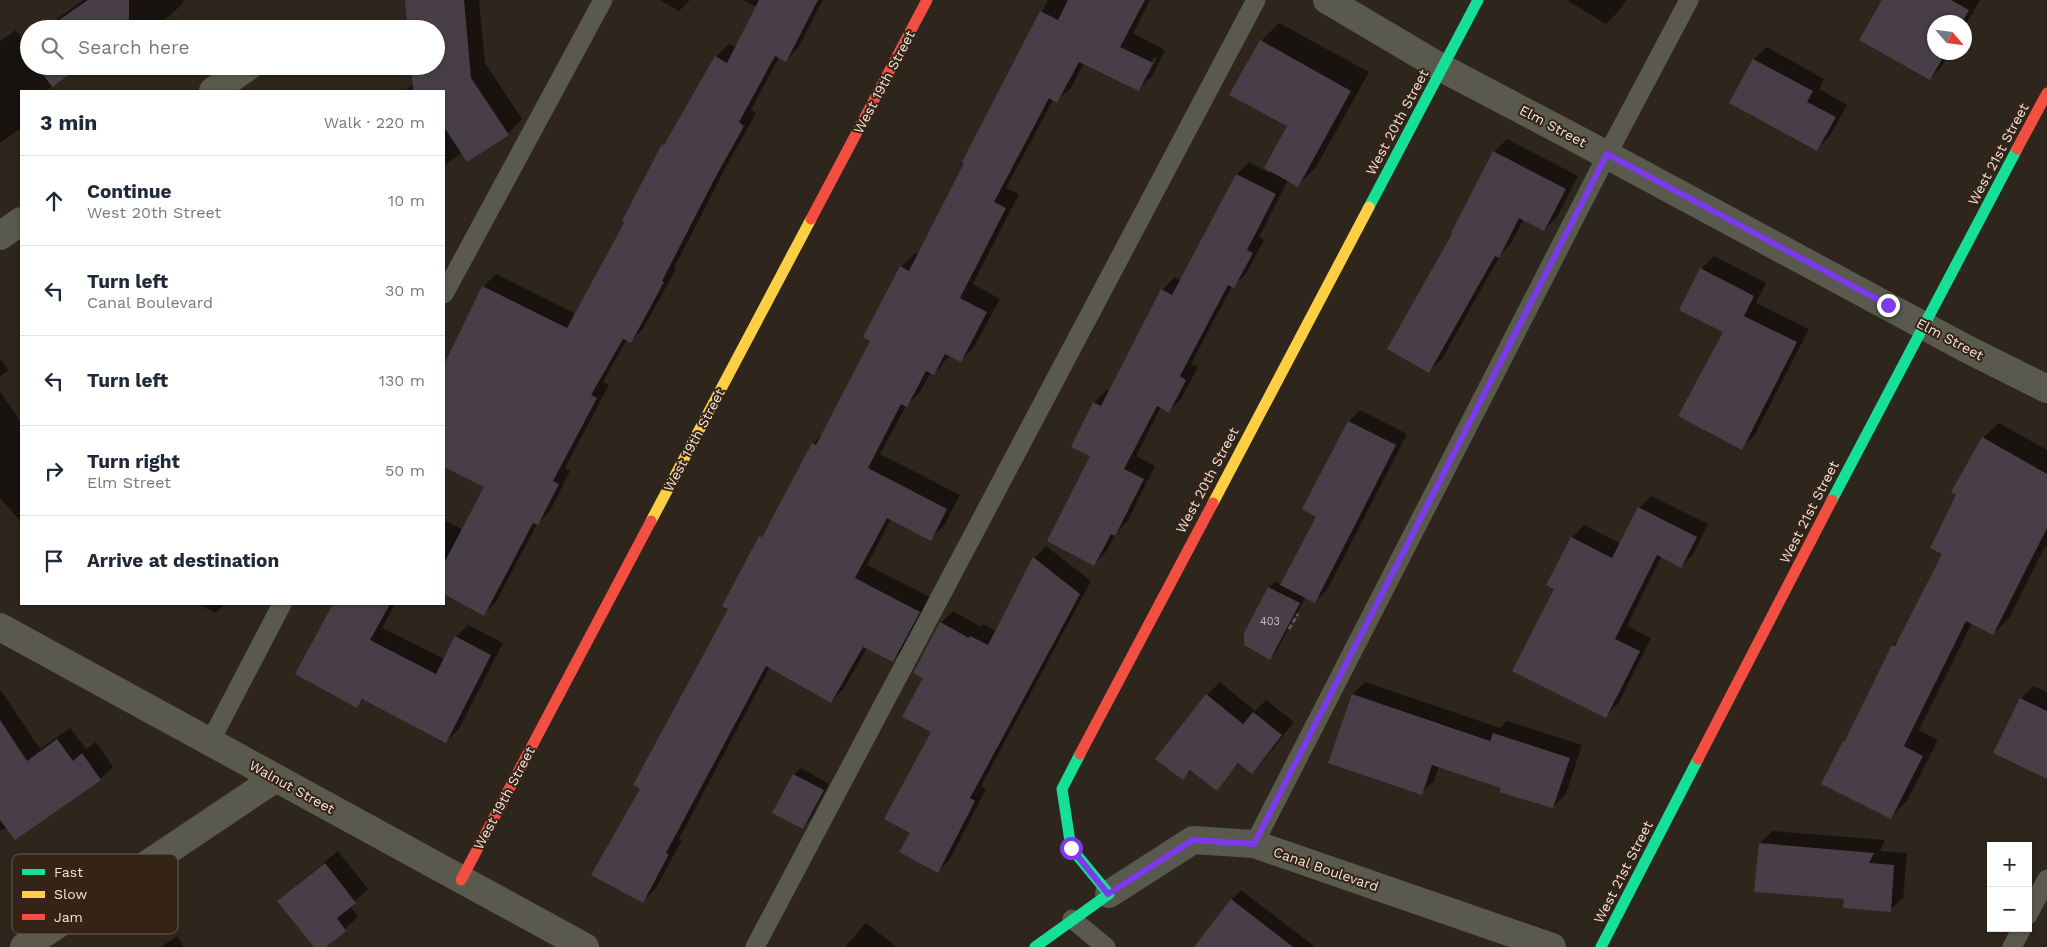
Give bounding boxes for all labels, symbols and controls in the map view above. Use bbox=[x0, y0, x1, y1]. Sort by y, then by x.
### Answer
north arrow bbox=[1927, 15, 1972, 60]
search box bbox=[20, 20, 445, 75]
street label: West 19th Street bbox=[850, 28, 918, 136]
icon: search bbox=[38, 34, 66, 62]
text: Search here bbox=[78, 36, 189, 59]
street label: West 20th Street bbox=[1362, 66, 1432, 178]
street label: West 21st Street bbox=[1964, 100, 2032, 208]
street label: Elm Street bbox=[1517, 102, 1589, 150]
text: 3 min bbox=[40, 110, 97, 135]
text: Walk · 220 m bbox=[324, 113, 425, 132]
text: Continue bbox=[87, 180, 171, 203]
icon: ahead bbox=[40, 187, 68, 215]
text: 10 m bbox=[388, 191, 425, 210]
text: West 20th Street bbox=[87, 203, 221, 222]
text: Turn left bbox=[87, 270, 168, 293]
icon: left bbox=[40, 277, 68, 305]
text: 30 m bbox=[385, 281, 425, 300]
text: Canal Boulevard bbox=[87, 293, 213, 312]
route end bbox=[1877, 294, 1900, 317]
street label: Elm Street bbox=[1914, 315, 1986, 363]
icon: left bbox=[40, 367, 68, 395]
text: Turn left bbox=[87, 369, 168, 392]
text: 130 m bbox=[379, 371, 425, 390]
street label: West 19th Street bbox=[660, 386, 728, 494]
street label: West 20th Street bbox=[1172, 424, 1242, 536]
text: Turn right bbox=[87, 450, 180, 473]
icon: right bbox=[40, 457, 68, 485]
street label: West 21st Street bbox=[1776, 458, 1842, 566]
text: 50 m bbox=[385, 461, 425, 480]
text: Elm Street bbox=[87, 473, 171, 492]
icon: arrive bbox=[40, 547, 68, 575]
text: Arrive at destination bbox=[87, 549, 279, 572]
house number: 403 bbox=[1260, 615, 1280, 628]
street label: West 19th Street bbox=[470, 744, 538, 852]
street label: Walnut Street bbox=[246, 757, 338, 817]
street label: West 21st Street bbox=[1590, 818, 1656, 926]
route start bbox=[1060, 837, 1083, 860]
map controls bbox=[1987, 842, 2032, 932]
button: + bbox=[1987, 842, 2032, 887]
street label: Canal Boulevard bbox=[1271, 843, 1381, 895]
legend bbox=[12, 854, 178, 934]
text: Fast bbox=[54, 864, 83, 880]
text: Slow bbox=[54, 886, 87, 902]
button: − bbox=[1987, 887, 2032, 932]
text: Jam bbox=[54, 909, 83, 925]

